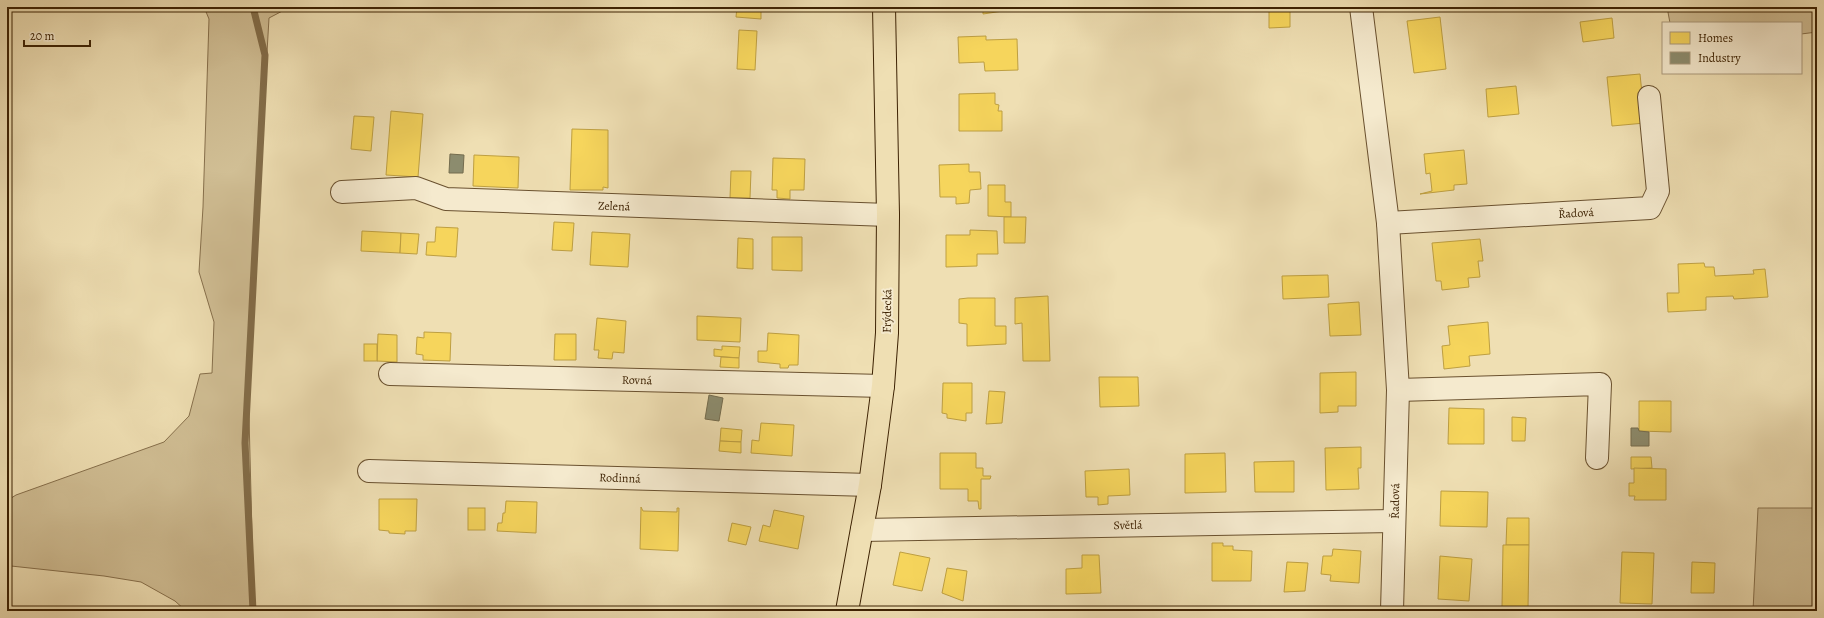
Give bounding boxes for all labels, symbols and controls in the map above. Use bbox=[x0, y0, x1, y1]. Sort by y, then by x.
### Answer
scale bar bbox=[24, 22, 90, 48]
legend bbox=[1662, 22, 1802, 74]
text: 20 m bbox=[30, 28, 54, 44]
text: Homes bbox=[1698, 30, 1733, 46]
text: Industry bbox=[1698, 50, 1741, 66]
street label: Zelená bbox=[598, 197, 631, 215]
street label: Řadová bbox=[1558, 204, 1595, 222]
street label: Frýdecká bbox=[879, 288, 895, 333]
street label: Rovná bbox=[622, 372, 653, 388]
street label: Rodinná bbox=[599, 469, 641, 487]
street label: Řadová bbox=[1387, 483, 1403, 519]
street label: Světlá bbox=[1113, 517, 1143, 533]

